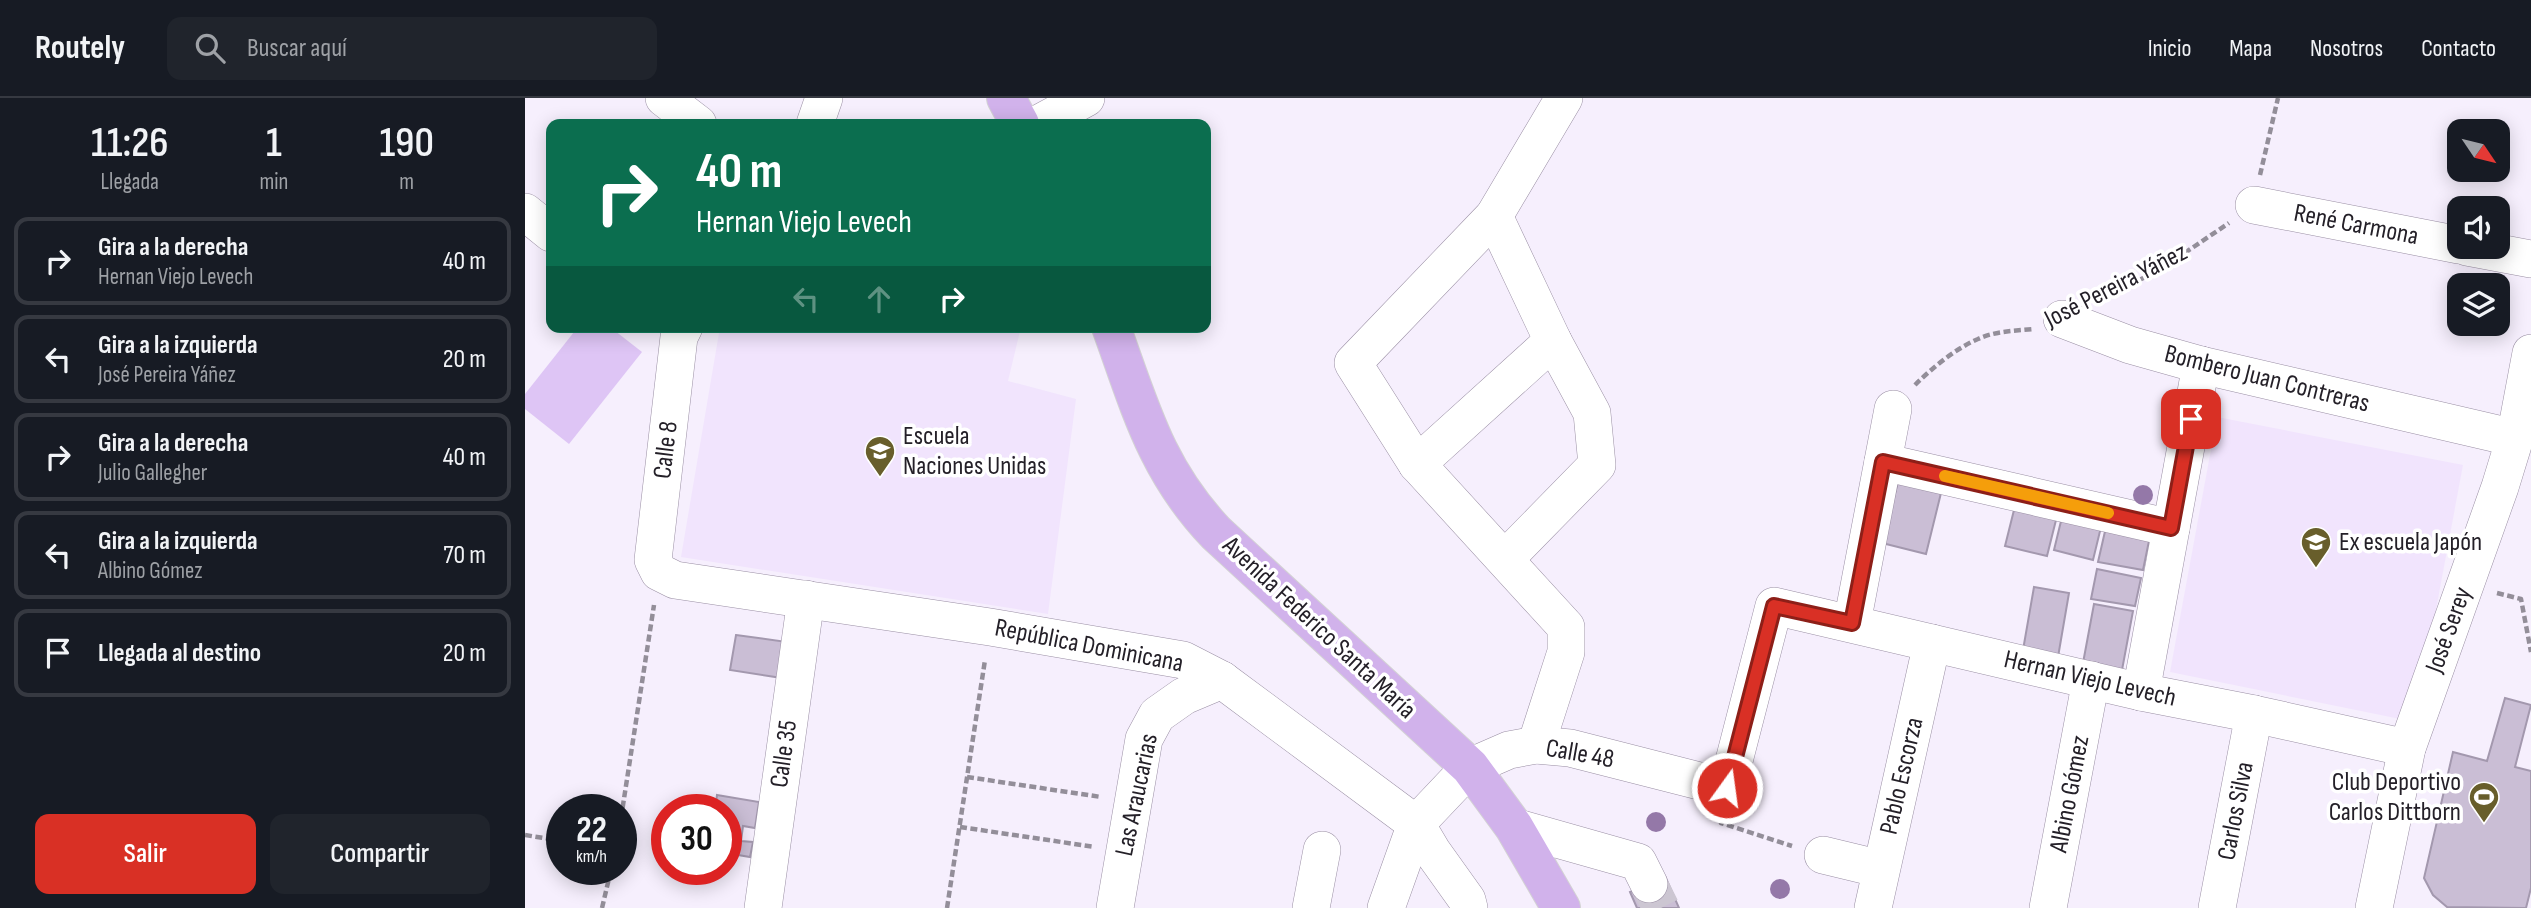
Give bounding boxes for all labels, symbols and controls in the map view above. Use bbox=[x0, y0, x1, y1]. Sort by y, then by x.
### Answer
search box bbox=[167, 17, 657, 80]
text: Routely bbox=[35, 28, 125, 68]
icon: search bbox=[191, 29, 229, 67]
text: Buscar aquí bbox=[247, 33, 347, 64]
text: Inicio bbox=[2148, 34, 2191, 63]
text: Mapa bbox=[2229, 34, 2272, 63]
text: Nosotros bbox=[2310, 34, 2383, 63]
text: Contacto bbox=[2421, 34, 2496, 63]
text: 11:26 bbox=[91, 118, 168, 169]
text: 1 bbox=[266, 118, 282, 169]
text: 190 bbox=[379, 118, 434, 169]
north arrow bbox=[2447, 119, 2509, 182]
map controls bbox=[2447, 119, 2510, 336]
text: 40 m bbox=[696, 143, 782, 202]
icon: right bbox=[581, 147, 672, 238]
text: Llegada bbox=[101, 168, 159, 196]
text: min bbox=[259, 168, 288, 196]
text: m bbox=[399, 168, 414, 196]
button: sound bbox=[2447, 196, 2510, 259]
street label: René Carmona bbox=[2291, 198, 2421, 252]
text: Hernan Viejo Levech bbox=[696, 203, 912, 242]
text: Gira a la derecha bbox=[98, 232, 248, 263]
street label: José Pereira Yáñez bbox=[2039, 237, 2192, 336]
icon: right bbox=[39, 242, 77, 280]
text: 40 m bbox=[443, 246, 486, 277]
text: Hernan Viejo Levech bbox=[98, 263, 253, 291]
button: layers bbox=[2447, 273, 2510, 336]
icon: left bbox=[787, 280, 825, 318]
icon: ahead bbox=[860, 280, 898, 318]
icon: right bbox=[933, 280, 971, 318]
text: Gira a la izquierda bbox=[98, 330, 258, 361]
street label: Bombero Juan Contreras bbox=[2161, 339, 2373, 419]
icon: left bbox=[39, 340, 77, 378]
text: 20 m bbox=[443, 344, 486, 375]
text: José Pereira Yáñez bbox=[98, 361, 236, 389]
pin bbox=[2161, 389, 2221, 449]
icon: arrive bbox=[2172, 400, 2210, 438]
street label: Calle 8 bbox=[647, 419, 685, 481]
place label: Escuela Naciones Unidas bbox=[903, 421, 1046, 482]
text: Gira a la derecha bbox=[98, 428, 248, 459]
school or university icon: Escuela Naciones Unidas bbox=[863, 434, 897, 478]
icon: right bbox=[39, 438, 77, 476]
text: 40 m bbox=[443, 442, 486, 473]
text: Julio Gallegher bbox=[98, 459, 207, 487]
school or university icon: Ex escuela Japón bbox=[2299, 525, 2333, 569]
text: Gira a la izquierda bbox=[98, 526, 258, 557]
place label: Ex escuela Japón bbox=[2339, 527, 2482, 558]
street label: Avenida Federico Santa María bbox=[1215, 530, 1422, 726]
icon: left bbox=[39, 536, 77, 574]
text: 70 m bbox=[443, 540, 486, 571]
text: Albino Gómez bbox=[98, 557, 203, 585]
street label: José Serey bbox=[2419, 583, 2479, 678]
street label: República Dominicana bbox=[992, 613, 1186, 679]
icon: arrive bbox=[39, 634, 77, 672]
text: Llegada al destino bbox=[98, 638, 261, 669]
text: 20 m bbox=[443, 638, 486, 669]
street label: Hernan Viejo Levech bbox=[2001, 644, 2179, 714]
street label: Pablo Escorza bbox=[1873, 714, 1931, 838]
street label: Calle 35 bbox=[764, 718, 804, 790]
street label: Las Araucarias bbox=[1109, 731, 1165, 859]
street label: Calle 48 bbox=[1543, 733, 1617, 775]
street label: Albino Gómez bbox=[2043, 733, 2096, 856]
position arrow bbox=[1690, 751, 1764, 825]
street label: Carlos Silva bbox=[2211, 759, 2261, 863]
place label: Club Deportivo Carlos Dittborn bbox=[2329, 767, 2461, 828]
sports icon: Club Deportivo Carlos Dittborn bbox=[2467, 780, 2501, 824]
speed limit sign: 30 bbox=[651, 794, 742, 885]
text: 22 bbox=[576, 809, 607, 852]
button: Salir bbox=[35, 814, 256, 894]
button: Compartir bbox=[270, 814, 490, 894]
text: km/h bbox=[576, 846, 607, 867]

